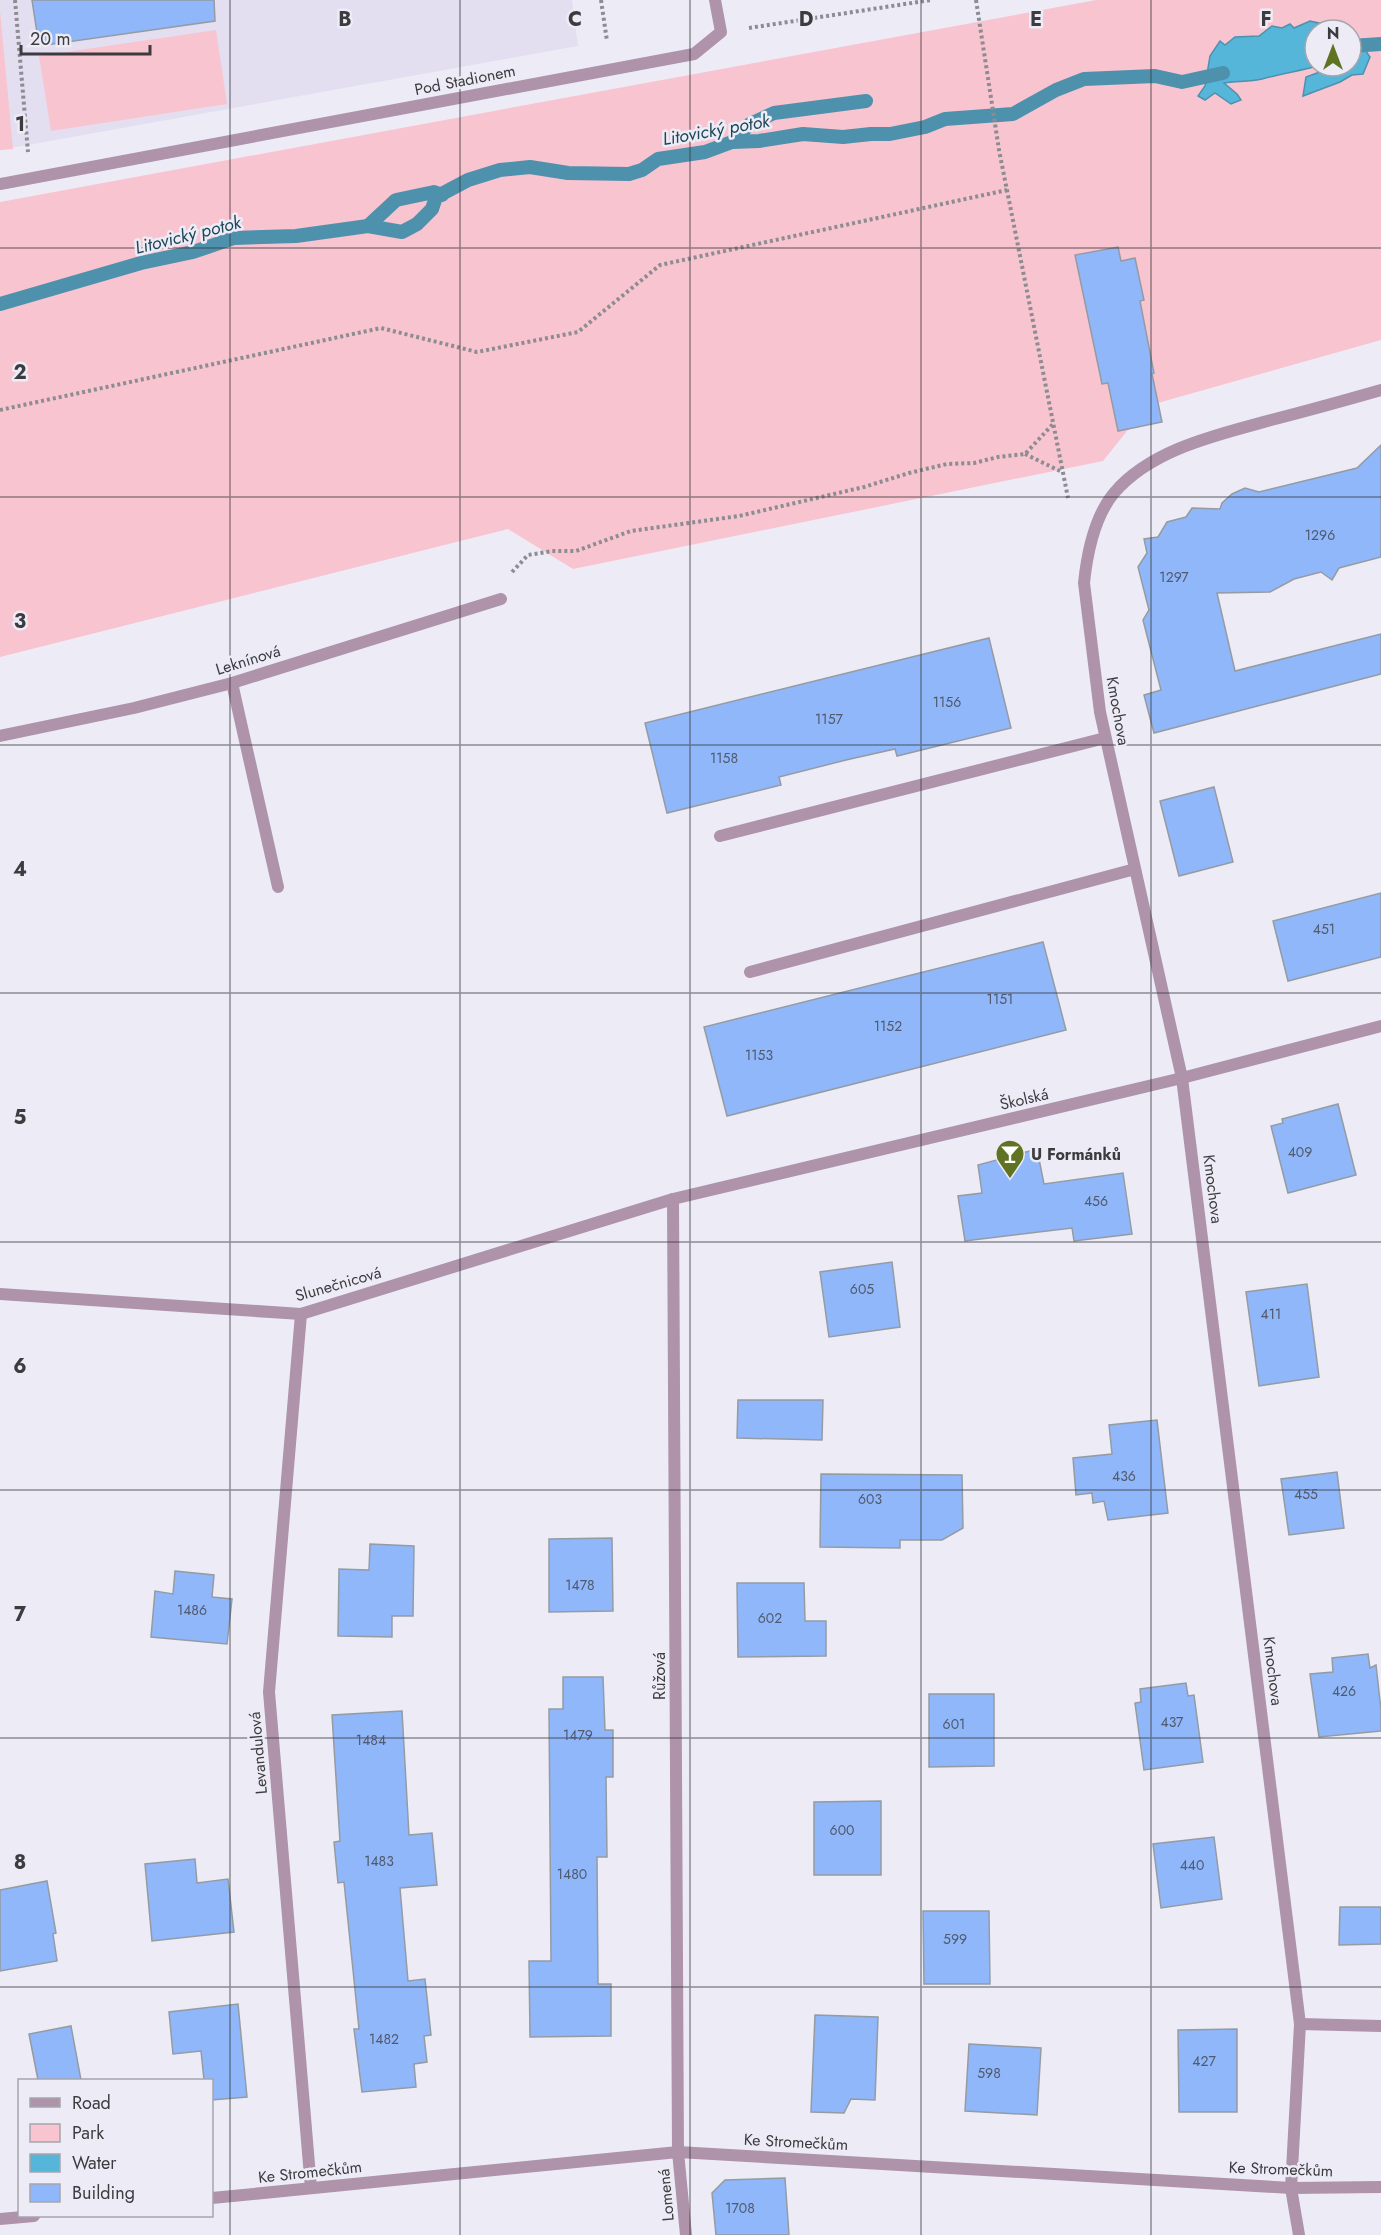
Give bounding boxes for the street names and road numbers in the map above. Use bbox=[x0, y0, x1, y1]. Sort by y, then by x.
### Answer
street label: Pod Stadionem bbox=[413, 59, 517, 101]
street label: Leknínová bbox=[213, 639, 283, 681]
street label: Kmochova bbox=[1101, 675, 1135, 747]
street label: Školská bbox=[997, 1082, 1051, 1116]
street label: Kmochova bbox=[1197, 1153, 1229, 1225]
street label: Slunečnicová bbox=[292, 1261, 384, 1307]
street label: Kmochova bbox=[1257, 1635, 1289, 1707]
street label: Růžová bbox=[648, 1652, 671, 1700]
street label: Levandulová bbox=[243, 1711, 273, 1795]
street label: Ke Stromečkům bbox=[743, 2128, 849, 2156]
street label: Ke Stromečkům bbox=[257, 2155, 363, 2189]
street label: Ke Stromečkům bbox=[1228, 2156, 1334, 2182]
street label: Lomená bbox=[652, 2168, 680, 2222]

